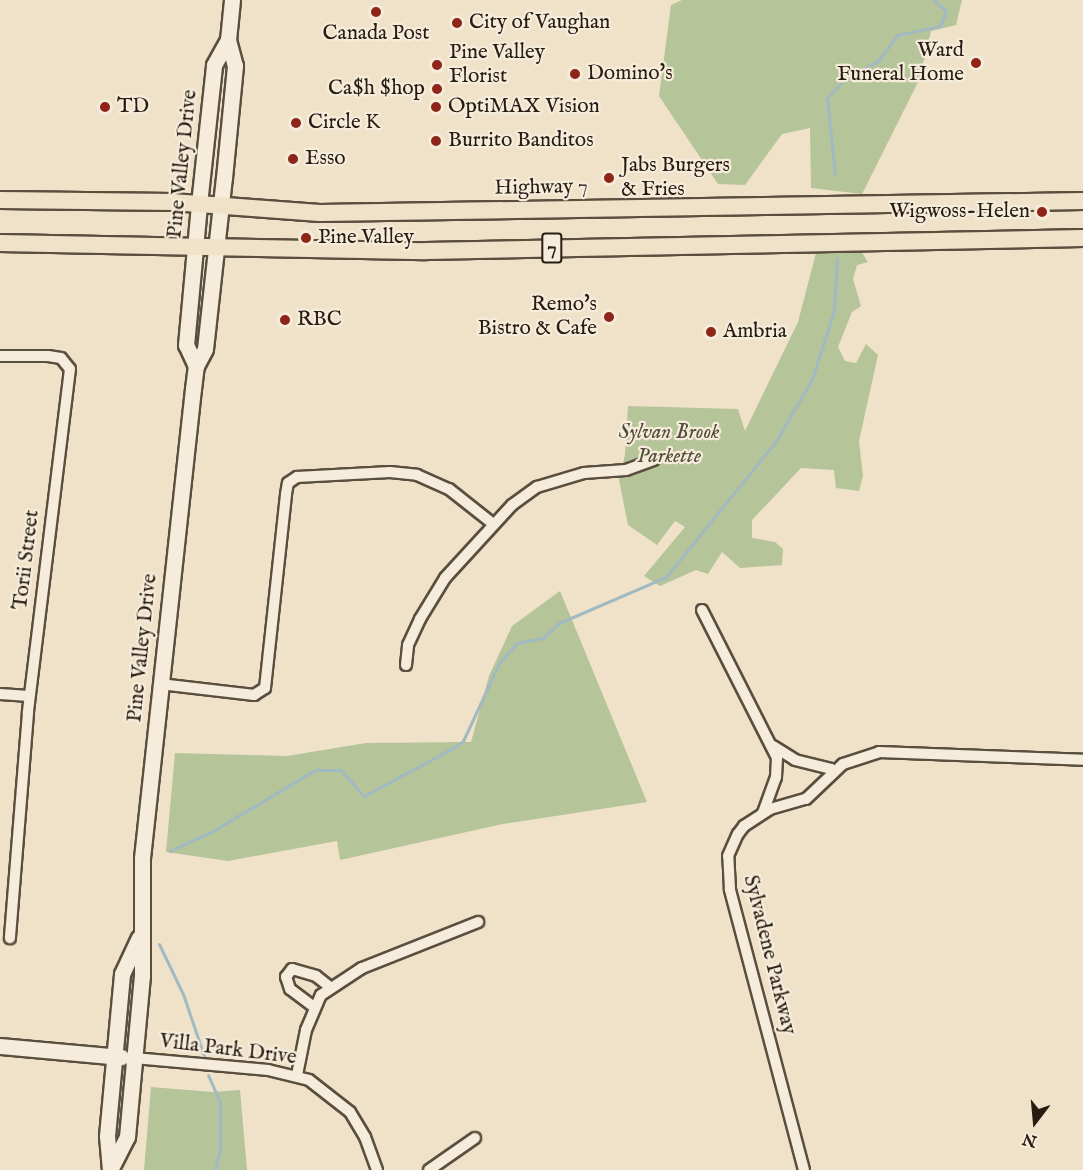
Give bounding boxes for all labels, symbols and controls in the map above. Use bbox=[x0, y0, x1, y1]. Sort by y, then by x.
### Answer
marker: Canada Post bbox=[369, 5, 383, 19]
place label: City of Vaughan bbox=[469, 10, 610, 36]
marker: City of Vaughan bbox=[450, 16, 464, 30]
place label: Canada Post bbox=[323, 21, 429, 47]
place label: Ward Funeral Home bbox=[837, 38, 964, 88]
place label: Pine Valley Florist bbox=[449, 40, 545, 90]
marker: Ward Funeral Home bbox=[969, 56, 983, 70]
marker: Pine Valley Florist bbox=[430, 58, 444, 72]
place label: Domino's bbox=[587, 61, 673, 87]
marker: Domino's bbox=[568, 67, 582, 81]
place label: Ca$h $hop bbox=[328, 76, 425, 102]
marker: Ca$h $hop bbox=[430, 82, 444, 96]
street label: Pine Valley Drive bbox=[163, 88, 203, 240]
place label: TD bbox=[117, 94, 149, 120]
place label: OptiMAX Vision bbox=[448, 94, 600, 120]
marker: TD bbox=[98, 100, 112, 114]
marker: OptiMAX Vision bbox=[429, 100, 443, 114]
place label: Circle K bbox=[308, 110, 380, 136]
marker: Circle K bbox=[289, 116, 303, 130]
place label: Burrito Banditos bbox=[448, 128, 594, 154]
marker: Burrito Banditos bbox=[429, 134, 443, 148]
place label: Esso bbox=[305, 146, 346, 172]
marker: Esso bbox=[286, 152, 300, 166]
place label: Jabs Burgers & Fries bbox=[621, 153, 730, 203]
marker: Jabs Burgers & Fries bbox=[602, 171, 616, 185]
street label: Highway 7 bbox=[494, 175, 588, 201]
place label: Wigwoss-Helen bbox=[889, 199, 1030, 225]
marker: Wigwoss-Helen bbox=[1035, 205, 1049, 219]
place label: Pine Valley bbox=[318, 225, 414, 251]
marker: Pine Valley bbox=[299, 231, 313, 245]
road number: 7 bbox=[540, 231, 564, 265]
place label: Remo's Bistro & Cafe bbox=[478, 292, 597, 342]
place label: RBC bbox=[297, 307, 342, 333]
marker: Remo's Bistro & Cafe bbox=[602, 310, 616, 324]
marker: RBC bbox=[278, 313, 292, 327]
place label: Ambria bbox=[723, 319, 787, 345]
marker: Ambria bbox=[704, 325, 718, 339]
park label: Sylvan Brook Parkette bbox=[619, 420, 719, 470]
street label: Torii Street bbox=[8, 509, 46, 611]
street label: Pine Valley Drive bbox=[123, 572, 163, 724]
street label: Sylvadene Parkway bbox=[737, 873, 801, 1037]
street label: Villa Park Drive bbox=[158, 1029, 298, 1071]
north arrow bbox=[1005, 1092, 1065, 1152]
text: N bbox=[1021, 1128, 1039, 1151]

